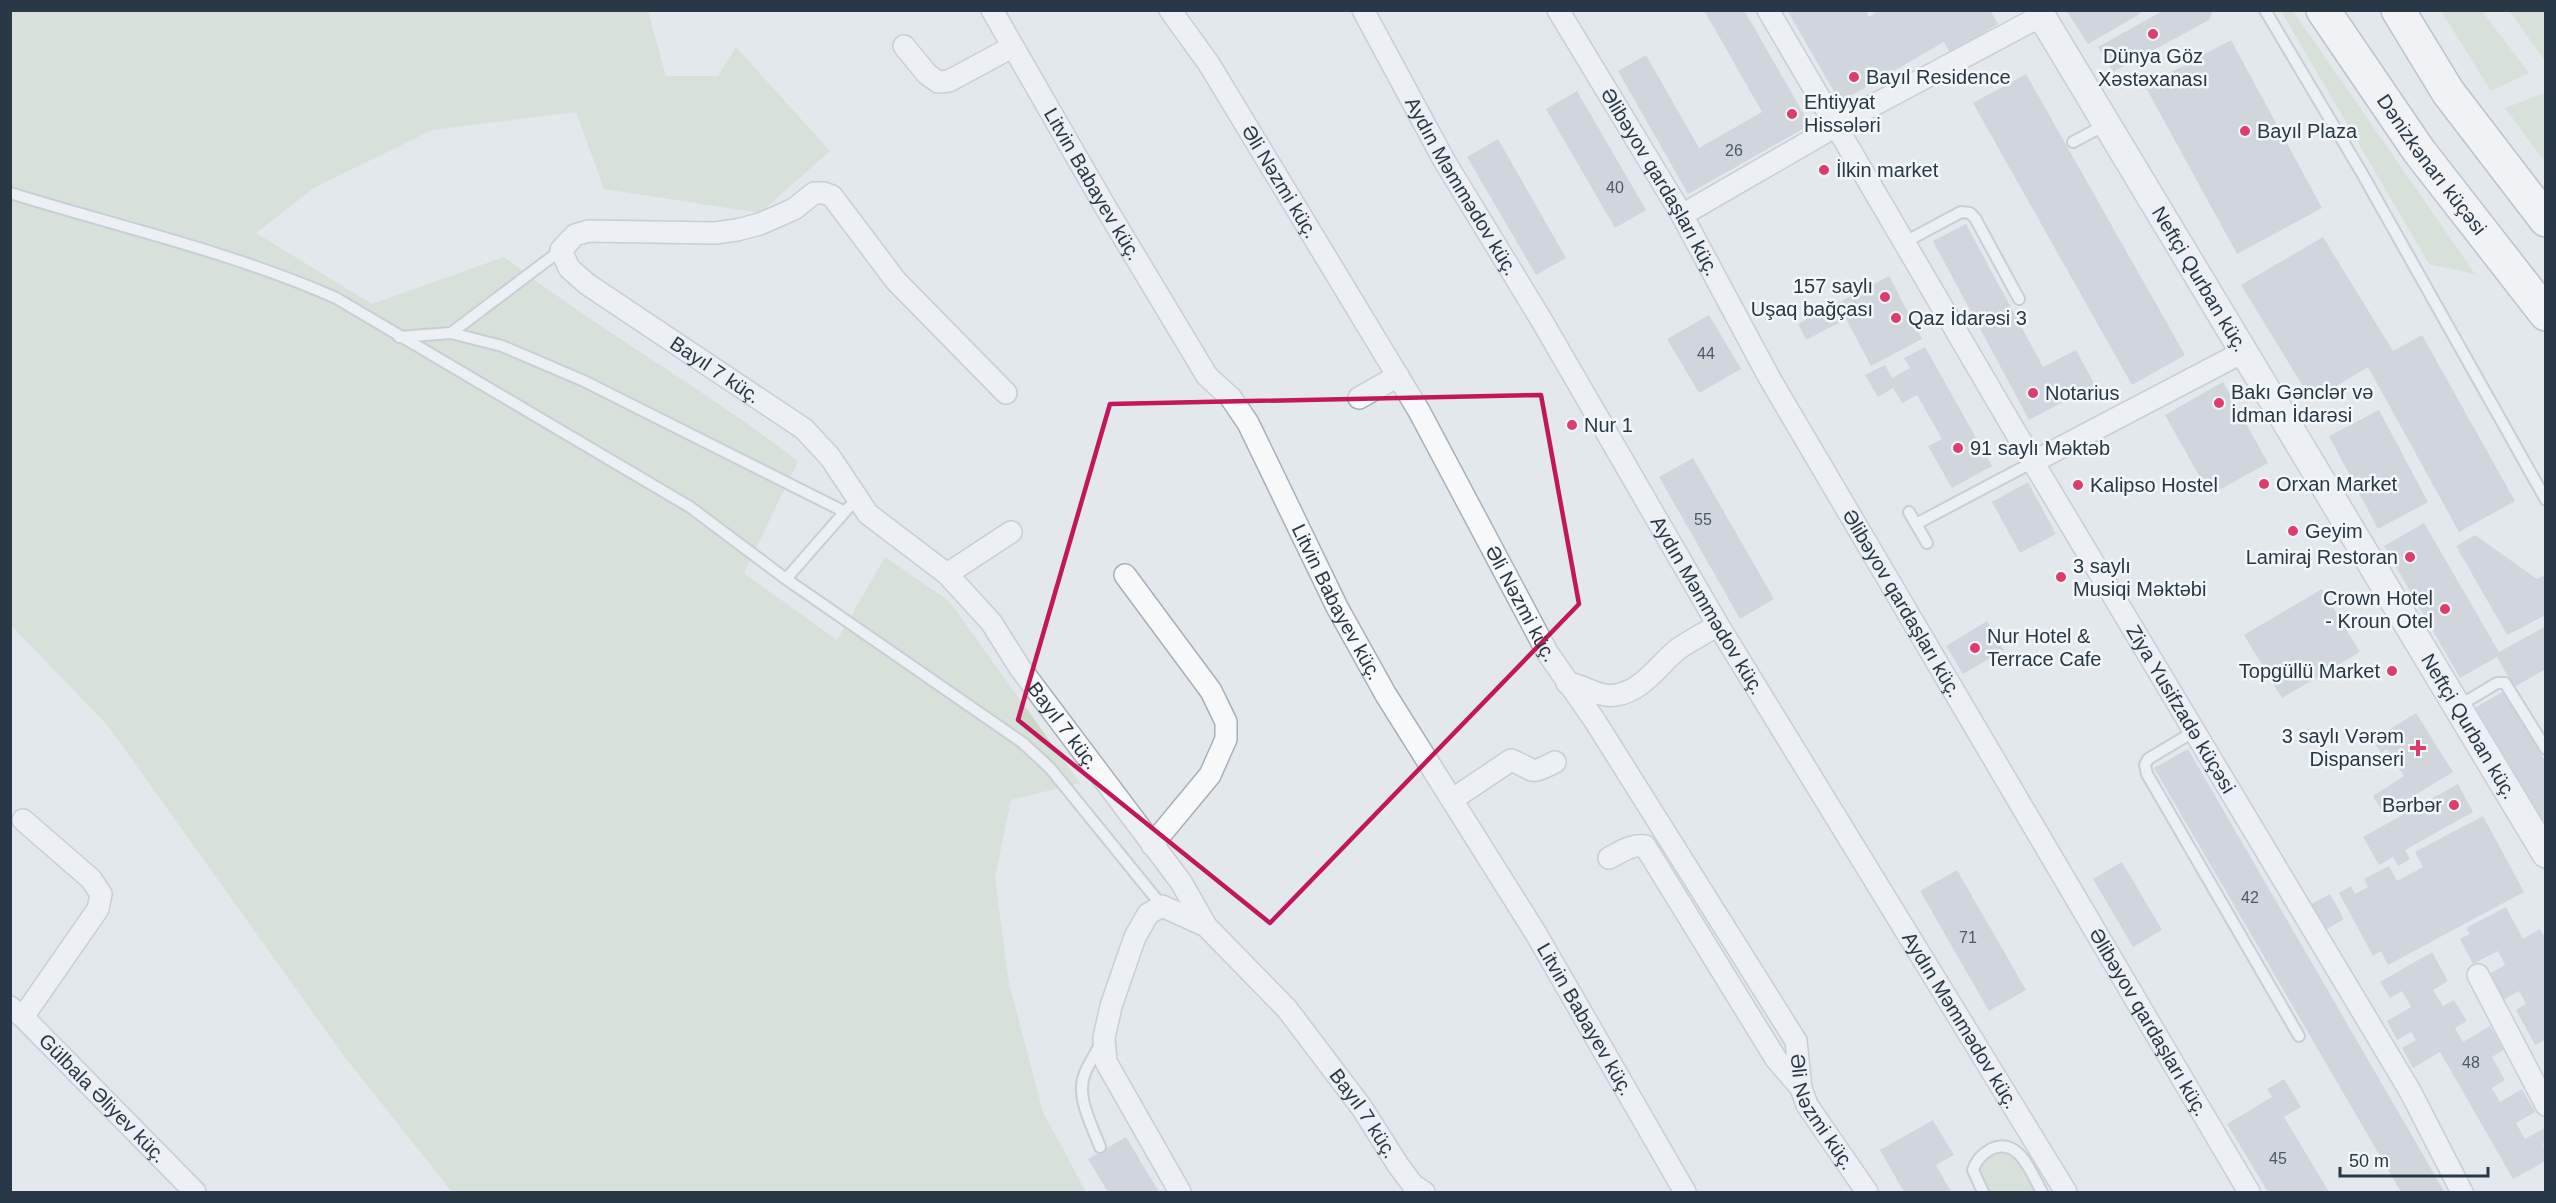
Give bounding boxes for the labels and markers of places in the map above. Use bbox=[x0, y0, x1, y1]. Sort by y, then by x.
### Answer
marker: Dünya Göz Xəstəxanası bbox=[2146, 27, 2160, 41]
place label: Dünya Göz Xəstəxanası bbox=[2098, 45, 2208, 90]
place label: Bayıl Residence bbox=[1866, 66, 2011, 88]
marker: Bayıl Residence bbox=[1847, 70, 1861, 84]
place label: Ehtiyyat Hissələri bbox=[1804, 91, 1881, 136]
marker: Ehtiyyat Hissələri bbox=[1785, 107, 1799, 121]
place label: Bayıl Plaza bbox=[2257, 120, 2358, 142]
marker: Bayıl Plaza bbox=[2238, 124, 2252, 138]
place label: İlkin market bbox=[1836, 159, 1939, 181]
marker: İlkin market bbox=[1817, 163, 1831, 177]
place label: 157 saylı Uşaq bağçası bbox=[1751, 275, 1873, 320]
marker: 157 saylı Uşaq bağçası bbox=[1878, 290, 1892, 304]
place label: Qaz İdarəsi 3 bbox=[1908, 307, 2027, 329]
marker: Qaz İdarəsi 3 bbox=[1889, 311, 1903, 325]
place label: Bakı Gənclər və İdman İdarəsi bbox=[2231, 381, 2373, 426]
place label: Notarius bbox=[2045, 382, 2119, 404]
marker: Notarius bbox=[2026, 386, 2040, 400]
marker: Bakı Gənclər və İdman İdarəsi bbox=[2212, 396, 2226, 410]
place label: Nur 1 bbox=[1584, 414, 1633, 436]
marker: Nur 1 bbox=[1565, 418, 1579, 432]
place label: 91 saylı Məktəb bbox=[1970, 437, 2110, 459]
marker: 91 saylı Məktəb bbox=[1951, 441, 1965, 455]
place label: Orxan Market bbox=[2276, 473, 2398, 495]
place label: Kalipso Hostel bbox=[2090, 474, 2218, 496]
marker: Orxan Market bbox=[2257, 477, 2271, 491]
marker: Kalipso Hostel bbox=[2071, 478, 2085, 492]
place label: Geyim bbox=[2305, 520, 2363, 542]
marker: Geyim bbox=[2286, 524, 2300, 538]
place label: Lamiraj Restoran bbox=[2246, 546, 2398, 568]
marker: Lamiraj Restoran bbox=[2403, 550, 2417, 564]
place label: 3 saylı Musiqi Məktəbi bbox=[2073, 555, 2206, 600]
marker: 3 saylı Musiqi Məktəbi bbox=[2054, 570, 2068, 584]
place label: Crown Hotel - Kroun Otel bbox=[2323, 587, 2433, 632]
marker: Crown Hotel - Kroun Otel bbox=[2438, 602, 2452, 616]
place label: Nur Hotel & Terrace Cafe bbox=[1987, 625, 2102, 670]
marker: Nur Hotel & Terrace Cafe bbox=[1968, 641, 1982, 655]
place label: Topgüllü Market bbox=[2239, 660, 2380, 682]
marker: Topgüllü Market bbox=[2385, 664, 2399, 678]
place label: 3 saylı Vərəm Dispanseri bbox=[2282, 725, 2404, 770]
marker: 3 saylı Vərəm Dispanseri bbox=[2409, 739, 2427, 757]
place label: Bərbər bbox=[2382, 794, 2442, 816]
marker: Bərbər bbox=[2447, 798, 2461, 812]

